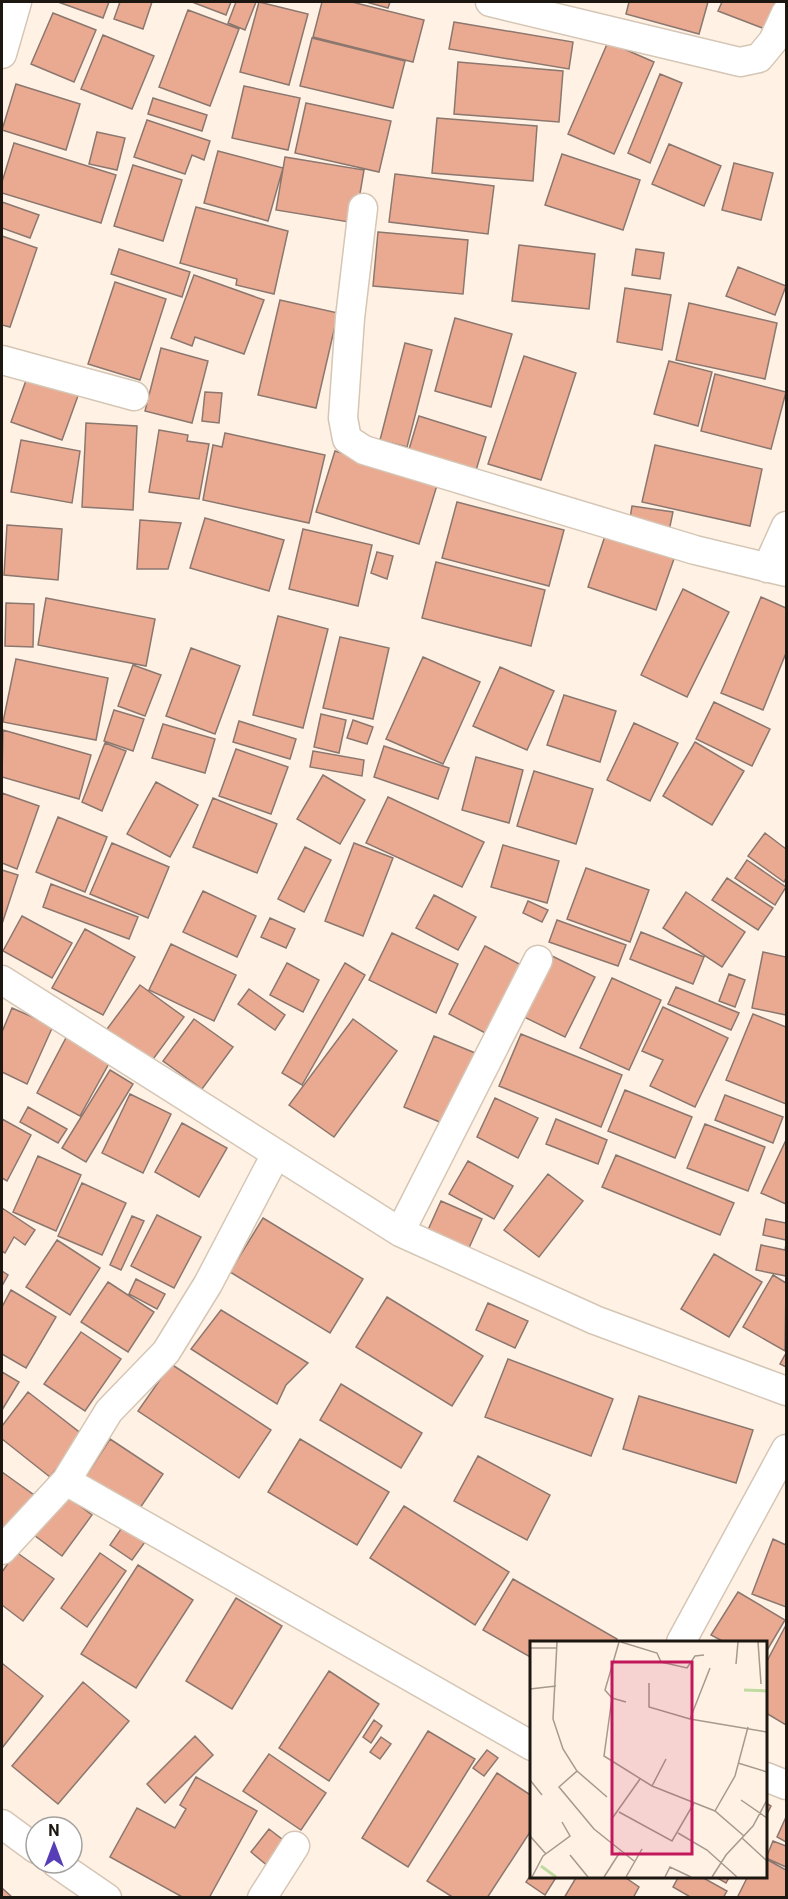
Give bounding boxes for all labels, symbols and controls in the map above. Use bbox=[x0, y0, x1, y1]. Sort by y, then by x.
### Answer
inset map bbox=[530, 1641, 767, 1878]
north arrow bbox=[24, 1815, 84, 1875]
text: N bbox=[48, 1821, 60, 1840]

